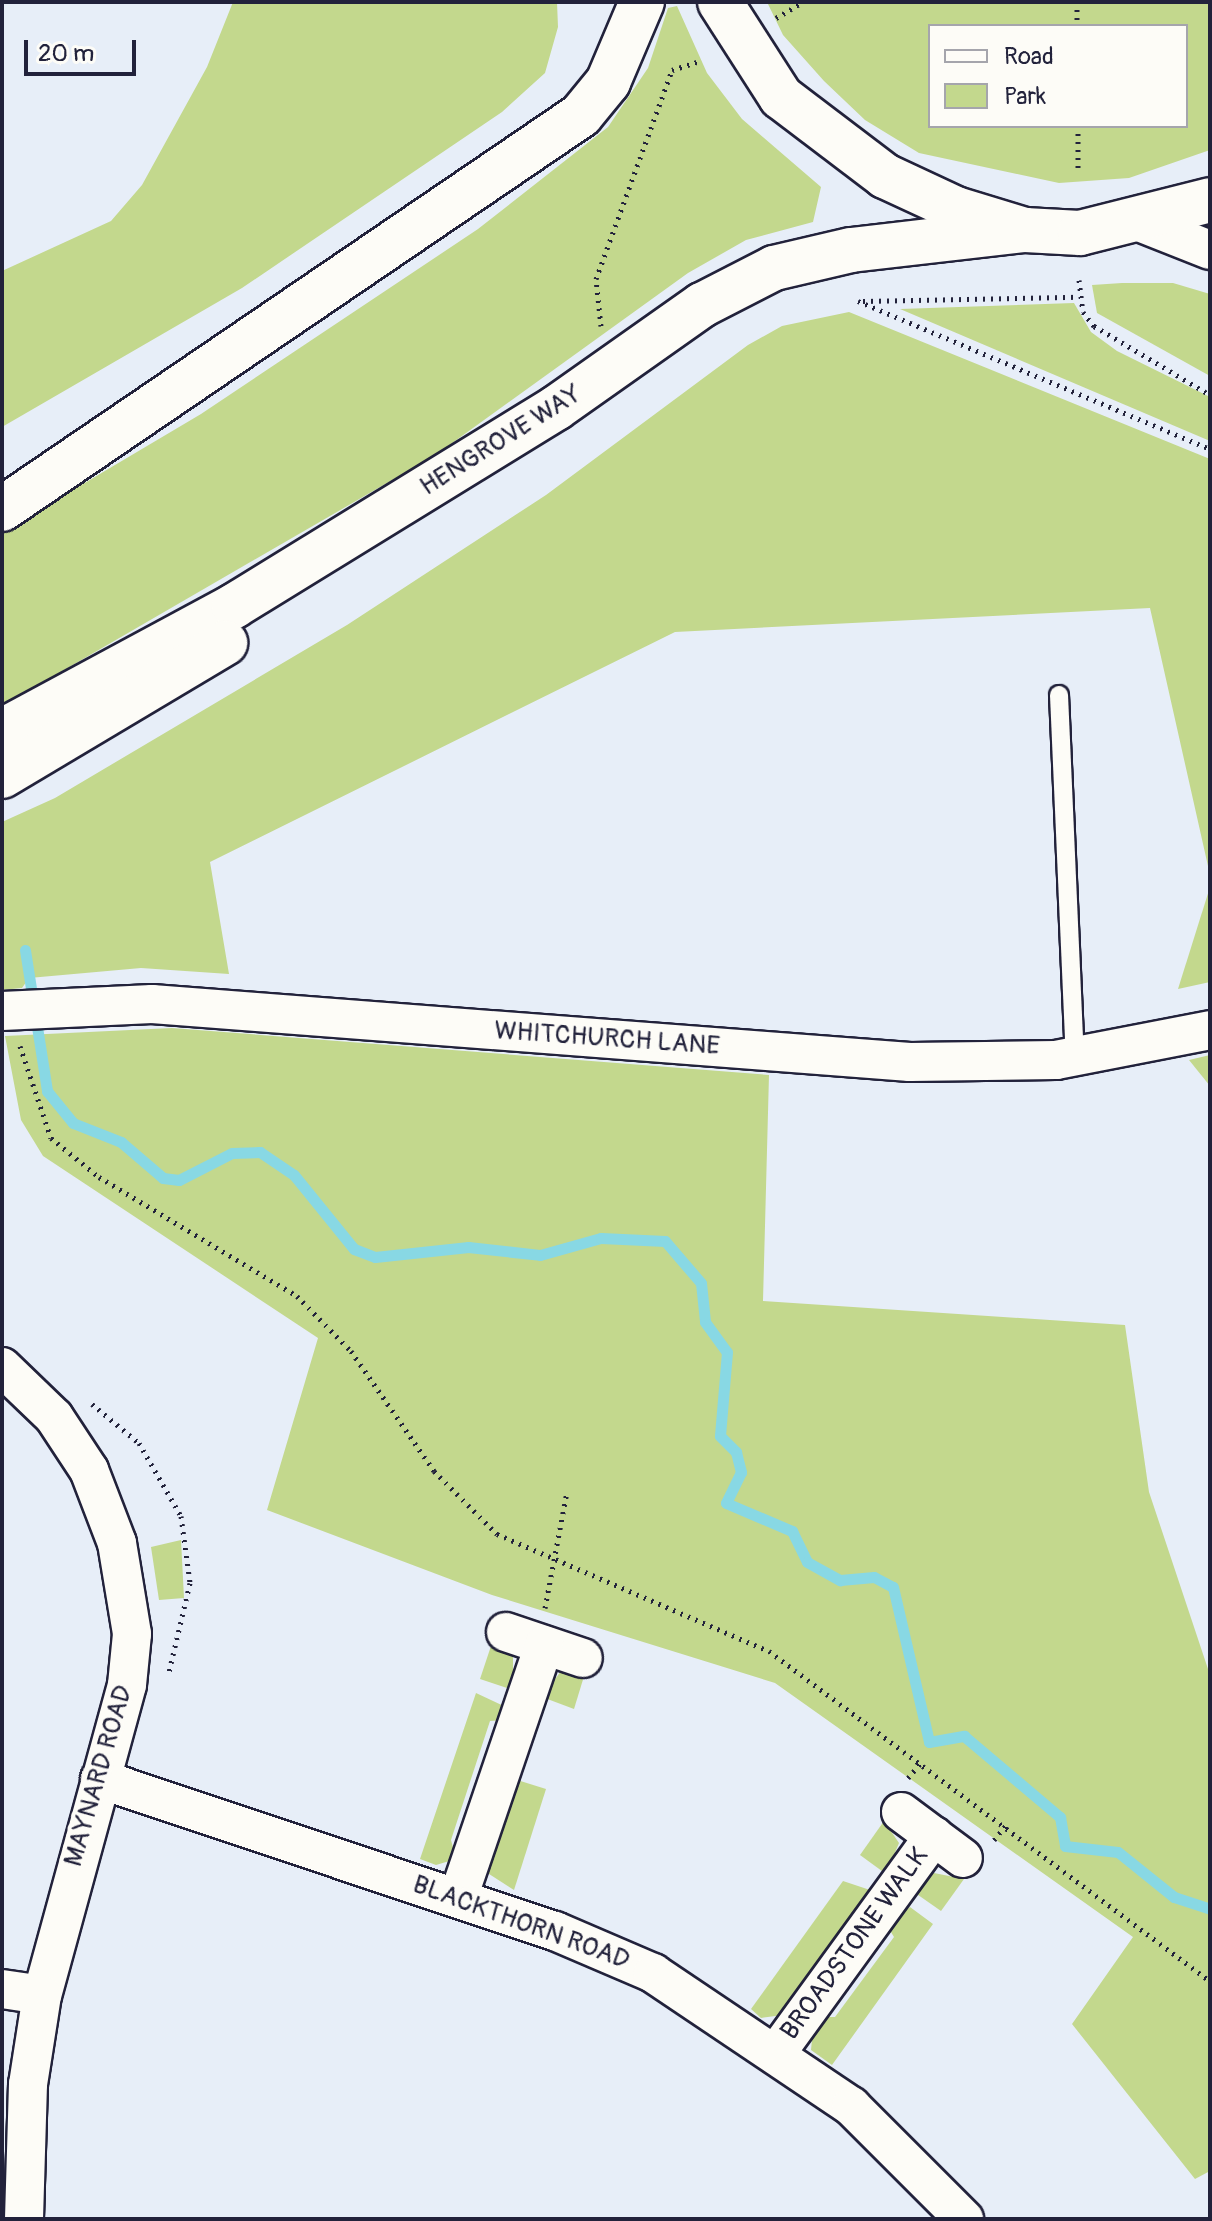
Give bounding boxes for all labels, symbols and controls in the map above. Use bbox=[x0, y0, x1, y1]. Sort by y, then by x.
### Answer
scale bar bbox=[28, 24, 140, 74]
legend bbox=[928, 24, 1188, 128]
text: 20 m bbox=[38, 39, 94, 68]
text: Road bbox=[1004, 42, 1054, 71]
text: Park bbox=[1004, 82, 1046, 111]
street label: HENGROVE WAY bbox=[415, 379, 587, 503]
street label: WHITCHURCH LANE bbox=[493, 1016, 721, 1062]
street label: MAYNARD ROAD bbox=[58, 1682, 140, 1870]
street label: BROADSTONE WALK bbox=[775, 1842, 935, 2046]
street label: BLACKTHORN ROAD bbox=[408, 1869, 634, 1977]

